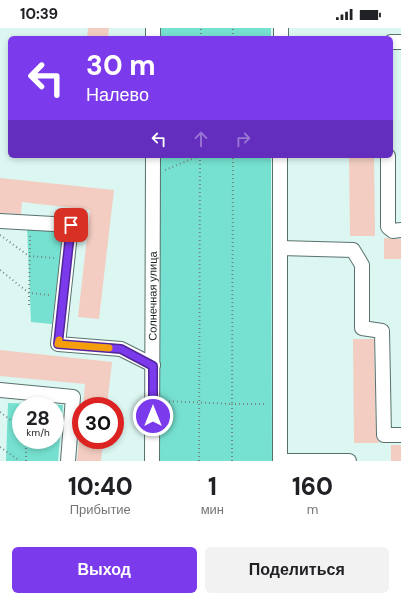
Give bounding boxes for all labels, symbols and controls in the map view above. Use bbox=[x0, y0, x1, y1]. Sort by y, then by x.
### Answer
text: 10:39 bbox=[20, 4, 58, 24]
text: 30 m bbox=[86, 47, 156, 84]
icon: left bbox=[20, 52, 72, 104]
text: Налево bbox=[86, 83, 149, 107]
icon: left bbox=[148, 128, 170, 150]
icon: ahead bbox=[190, 128, 212, 150]
icon: right bbox=[232, 128, 254, 150]
pin bbox=[54, 208, 88, 242]
icon: arrive bbox=[60, 214, 82, 236]
street label: Солнечная улица bbox=[145, 250, 160, 341]
position arrow bbox=[132, 395, 174, 437]
speed limit sign: 30 bbox=[72, 397, 124, 449]
text: 28 bbox=[26, 405, 50, 431]
text: km/h bbox=[26, 426, 50, 439]
text: 10:40 bbox=[68, 471, 133, 502]
text: 1 bbox=[208, 471, 217, 502]
text: 160 bbox=[292, 471, 333, 502]
text: Прибытие bbox=[70, 501, 131, 518]
text: мин bbox=[201, 501, 224, 518]
text: m bbox=[307, 501, 318, 518]
button: Выход bbox=[12, 547, 197, 593]
button: Поделиться bbox=[205, 547, 389, 593]

